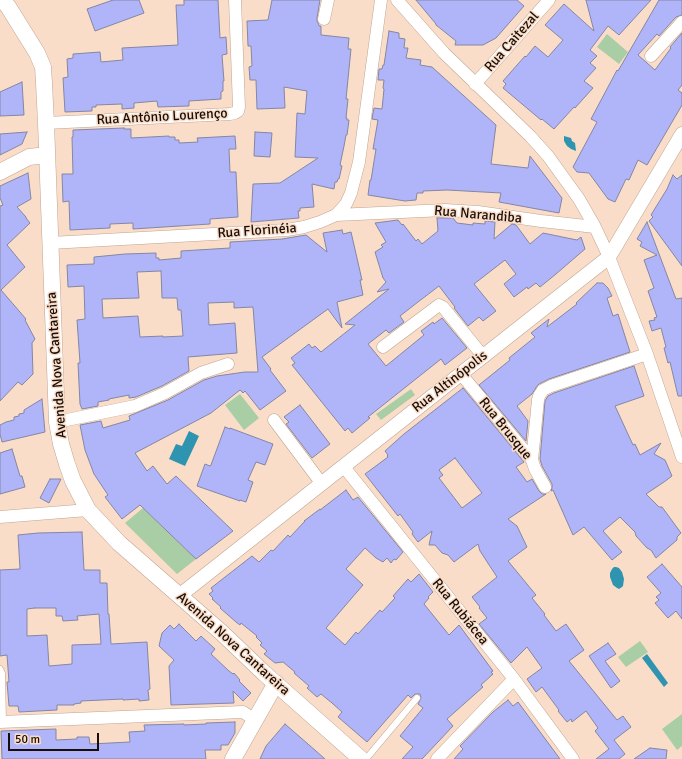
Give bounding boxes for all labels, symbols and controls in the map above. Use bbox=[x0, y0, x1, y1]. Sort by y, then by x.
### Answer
street label: Rua Caitezal bbox=[481, 8, 543, 76]
street label: Rua Antônio Lourenço bbox=[96, 105, 228, 129]
street label: Rua Narandiba bbox=[433, 203, 523, 227]
street label: Rua Florinéia bbox=[217, 220, 297, 242]
street label: Avenida Nova Cantareira bbox=[44, 291, 70, 439]
street label: Rua Altinópolis bbox=[409, 347, 491, 417]
street label: Rua Brusque bbox=[475, 395, 535, 463]
street label: Rua Rubiácea bbox=[428, 575, 492, 649]
street label: Avenida Nova Cantareira bbox=[173, 589, 293, 699]
scale bar bbox=[10, 725, 101, 751]
text: 50 m bbox=[15, 732, 40, 747]

